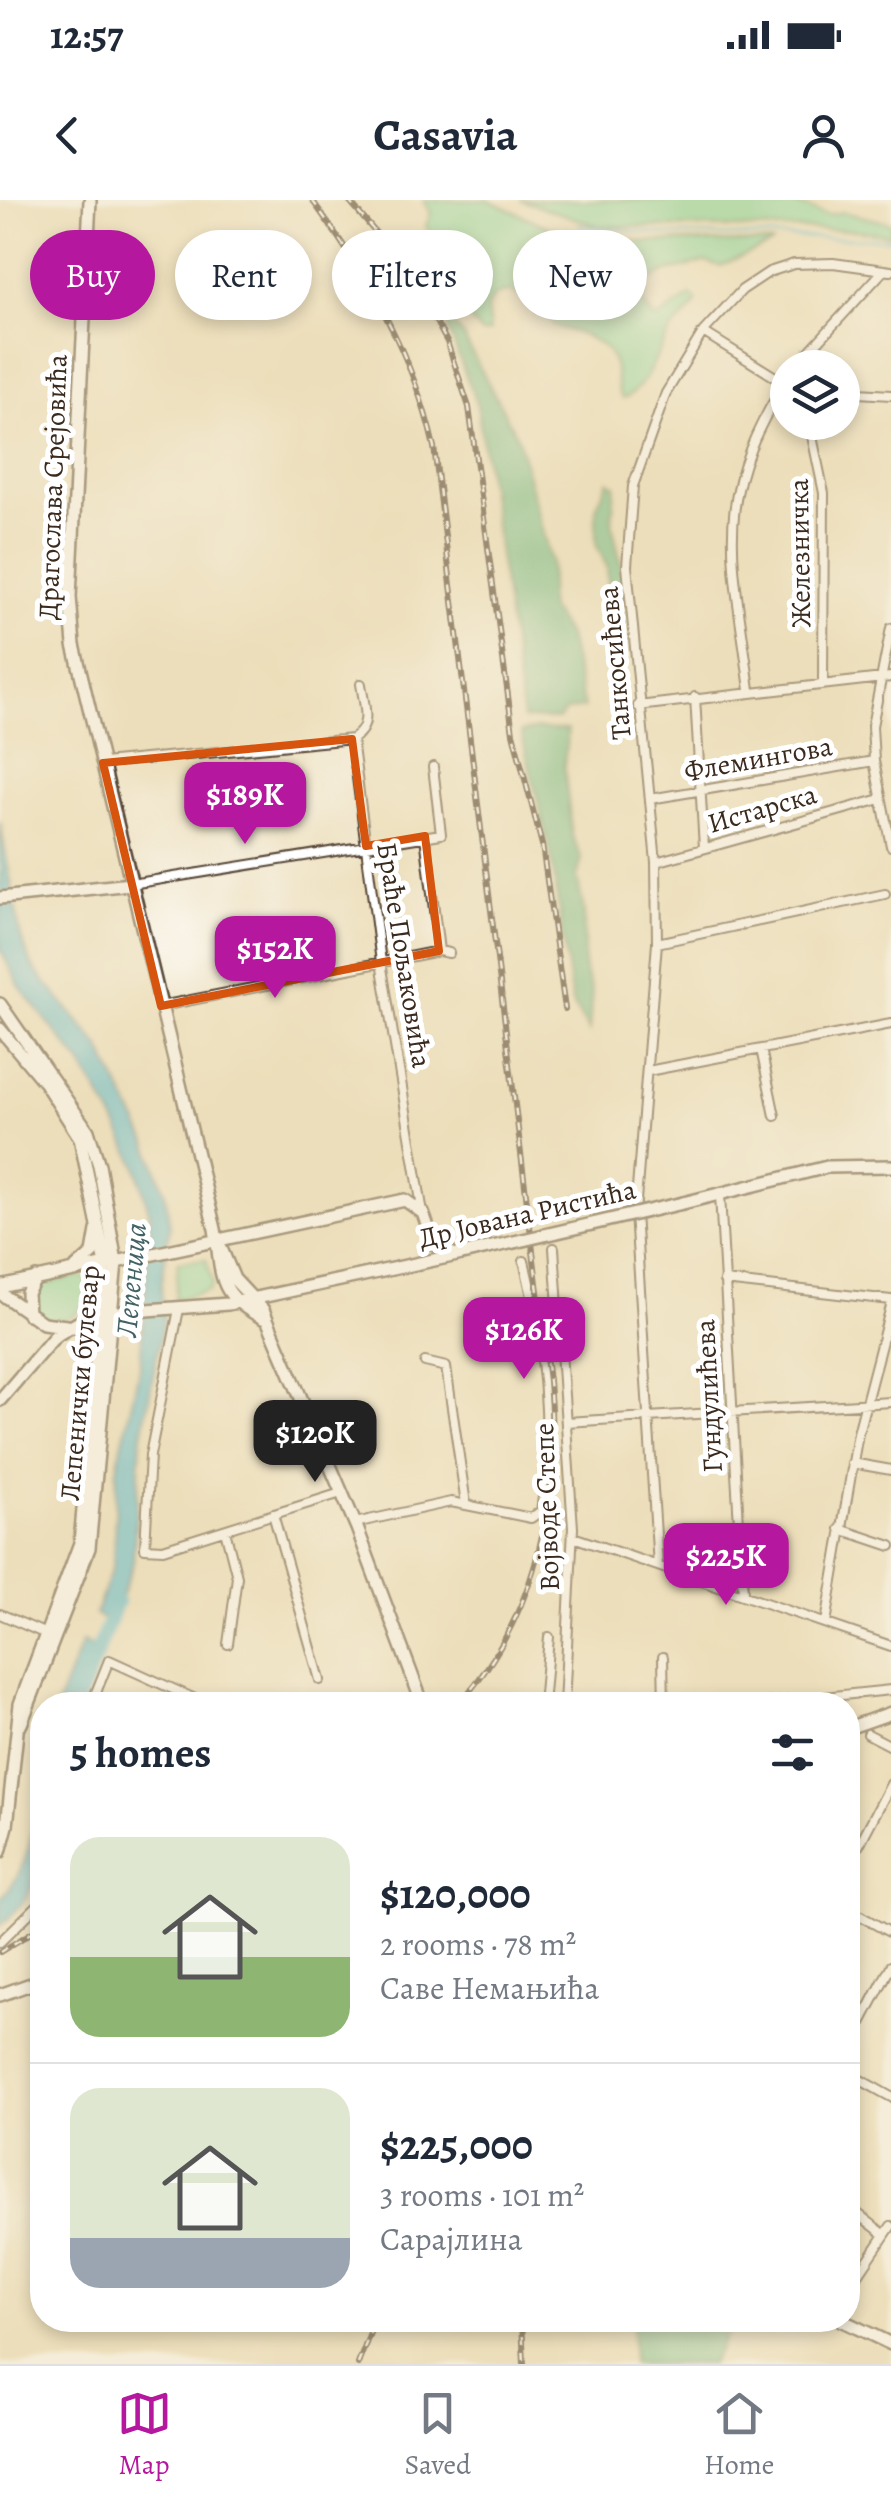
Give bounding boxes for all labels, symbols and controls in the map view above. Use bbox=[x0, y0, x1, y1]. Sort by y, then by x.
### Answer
text: 12:57 bbox=[50, 9, 123, 61]
text: Casavia bbox=[373, 104, 518, 166]
icon: back bbox=[40, 108, 95, 163]
icon: person bbox=[796, 108, 851, 163]
chip: Buy bbox=[30, 230, 155, 320]
chip: Rent bbox=[175, 230, 312, 320]
chip: Filters bbox=[332, 230, 493, 320]
chip: New bbox=[513, 230, 647, 320]
map controls bbox=[770, 350, 860, 440]
button: layers bbox=[770, 350, 860, 440]
street label: Драгослава Срејовића bbox=[29, 353, 77, 621]
street label: Железничка bbox=[780, 478, 820, 628]
street label: Танкосићева bbox=[589, 585, 641, 741]
street label: Флемингова bbox=[681, 727, 835, 791]
pin: $189K bbox=[175, 762, 315, 847]
text: $189K bbox=[206, 772, 284, 816]
street label: Истарска bbox=[703, 775, 821, 843]
street label: Браће Пољаковића bbox=[367, 840, 441, 1071]
pin: $152K bbox=[205, 916, 345, 1001]
text: $152K bbox=[237, 926, 313, 970]
street label: Др Јована Ристића bbox=[415, 1170, 640, 1257]
water label: Лепеница bbox=[106, 1221, 156, 1340]
street label: Лепенички булевар bbox=[51, 1264, 109, 1502]
pin: $126K bbox=[454, 1297, 594, 1382]
text: $126K bbox=[485, 1307, 563, 1351]
street label: Гундулићева bbox=[686, 1318, 732, 1474]
pin: $120K bbox=[245, 1400, 385, 1485]
text: $120K bbox=[276, 1410, 354, 1454]
street label: Војводе Степе bbox=[525, 1422, 569, 1592]
pin: $225K bbox=[656, 1523, 796, 1608]
text: $225K bbox=[686, 1533, 766, 1577]
text: 5 homes bbox=[70, 1724, 211, 1781]
icon: filters bbox=[765, 1725, 820, 1780]
text: $120,000 bbox=[380, 1865, 531, 1922]
icon: home bbox=[150, 1877, 270, 1997]
text: 2 rooms · 78 m² bbox=[380, 1922, 576, 1966]
text: Саве Немањића bbox=[380, 1966, 599, 2010]
text: $225,000 bbox=[380, 2116, 533, 2173]
icon: home bbox=[150, 2128, 270, 2248]
text: 3 rooms · 101 m² bbox=[380, 2173, 584, 2217]
text: Сарајлина bbox=[380, 2217, 522, 2261]
tab: Map bbox=[117, 2386, 172, 2484]
tab: Saved bbox=[405, 2386, 471, 2484]
tab: Home bbox=[704, 2386, 774, 2484]

